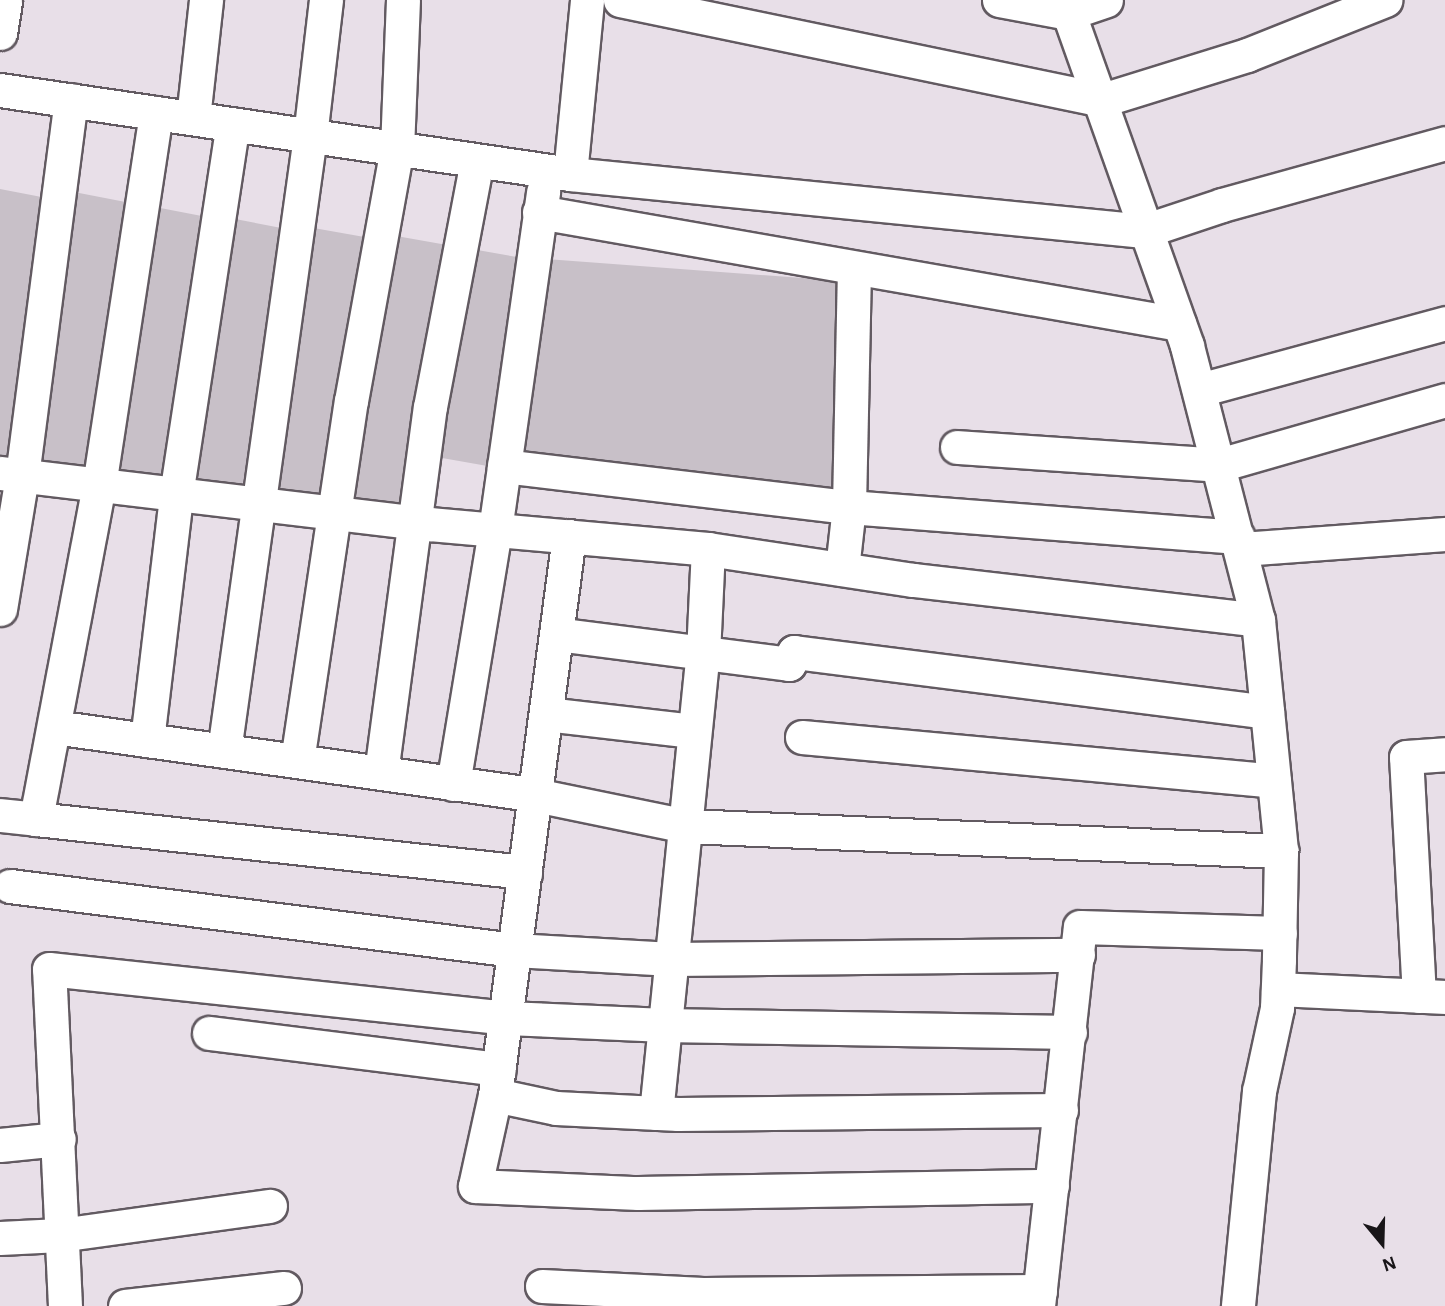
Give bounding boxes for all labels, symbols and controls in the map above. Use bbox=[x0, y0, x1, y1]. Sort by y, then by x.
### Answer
north arrow bbox=[1347, 1208, 1417, 1278]
text: N bbox=[1380, 1252, 1398, 1274]

